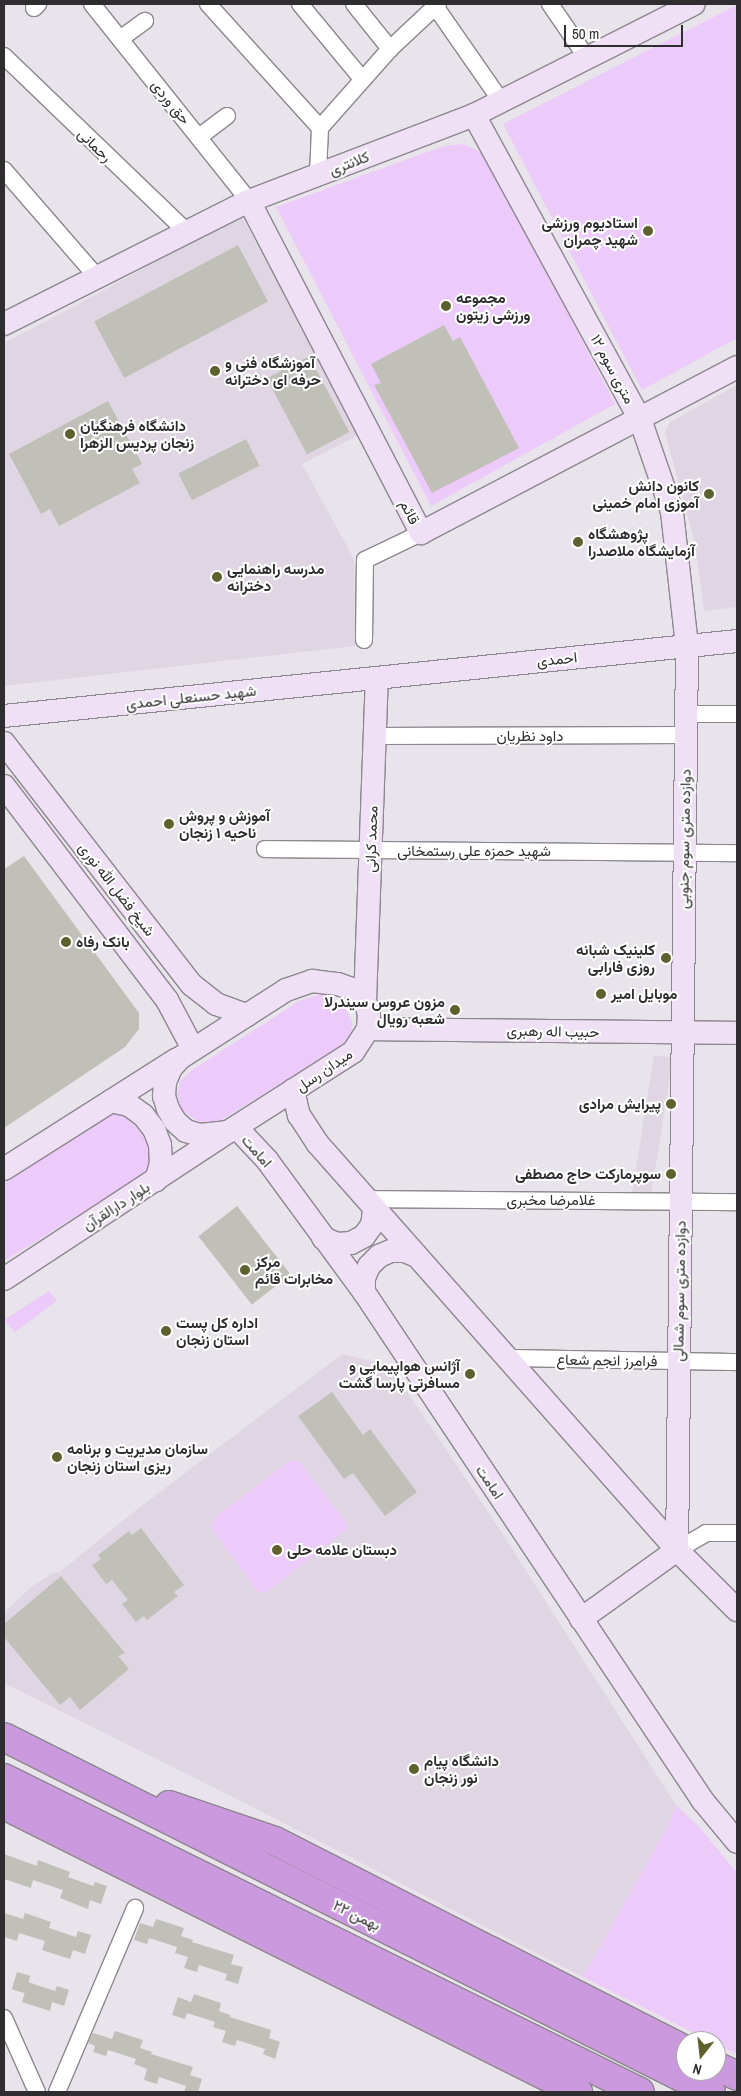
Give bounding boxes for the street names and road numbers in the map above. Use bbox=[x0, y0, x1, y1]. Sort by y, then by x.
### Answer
street label: حق وردی bbox=[148, 76, 194, 128]
street label: رحمانی bbox=[74, 124, 116, 166]
street label: کلانتری bbox=[326, 147, 372, 179]
street label: ۱۲ متری سوم bbox=[587, 331, 639, 407]
street label: قائم bbox=[396, 497, 424, 527]
street label: احمدی bbox=[536, 648, 578, 670]
street label: شهید حسنعلی احمدی bbox=[125, 681, 257, 713]
street label: داود نظریان bbox=[497, 727, 563, 745]
street label: دوازده متری سوم جنوبی bbox=[674, 769, 694, 909]
street label: محمد کرانی bbox=[361, 805, 381, 873]
street label: شیخ فضل الله نوری bbox=[75, 839, 159, 939]
street label: شهید حمزه علی رستمخانی bbox=[397, 842, 551, 860]
street label: حبیب اله رهبری bbox=[506, 1021, 600, 1041]
street label: میدان رسل bbox=[292, 1045, 356, 1095]
street label: امامت bbox=[238, 1131, 276, 1171]
street label: بلوار دارالقرآن bbox=[79, 1178, 153, 1234]
street label: غلامرضا مخبری bbox=[506, 1191, 596, 1209]
street label: دوازده متری سوم شمالی bbox=[669, 1220, 689, 1362]
street label: فرامرز انجم شعاع bbox=[556, 1350, 658, 1370]
street label: امامت bbox=[472, 1461, 508, 1503]
street label: ۲۲ بهمن bbox=[330, 1896, 384, 1934]

